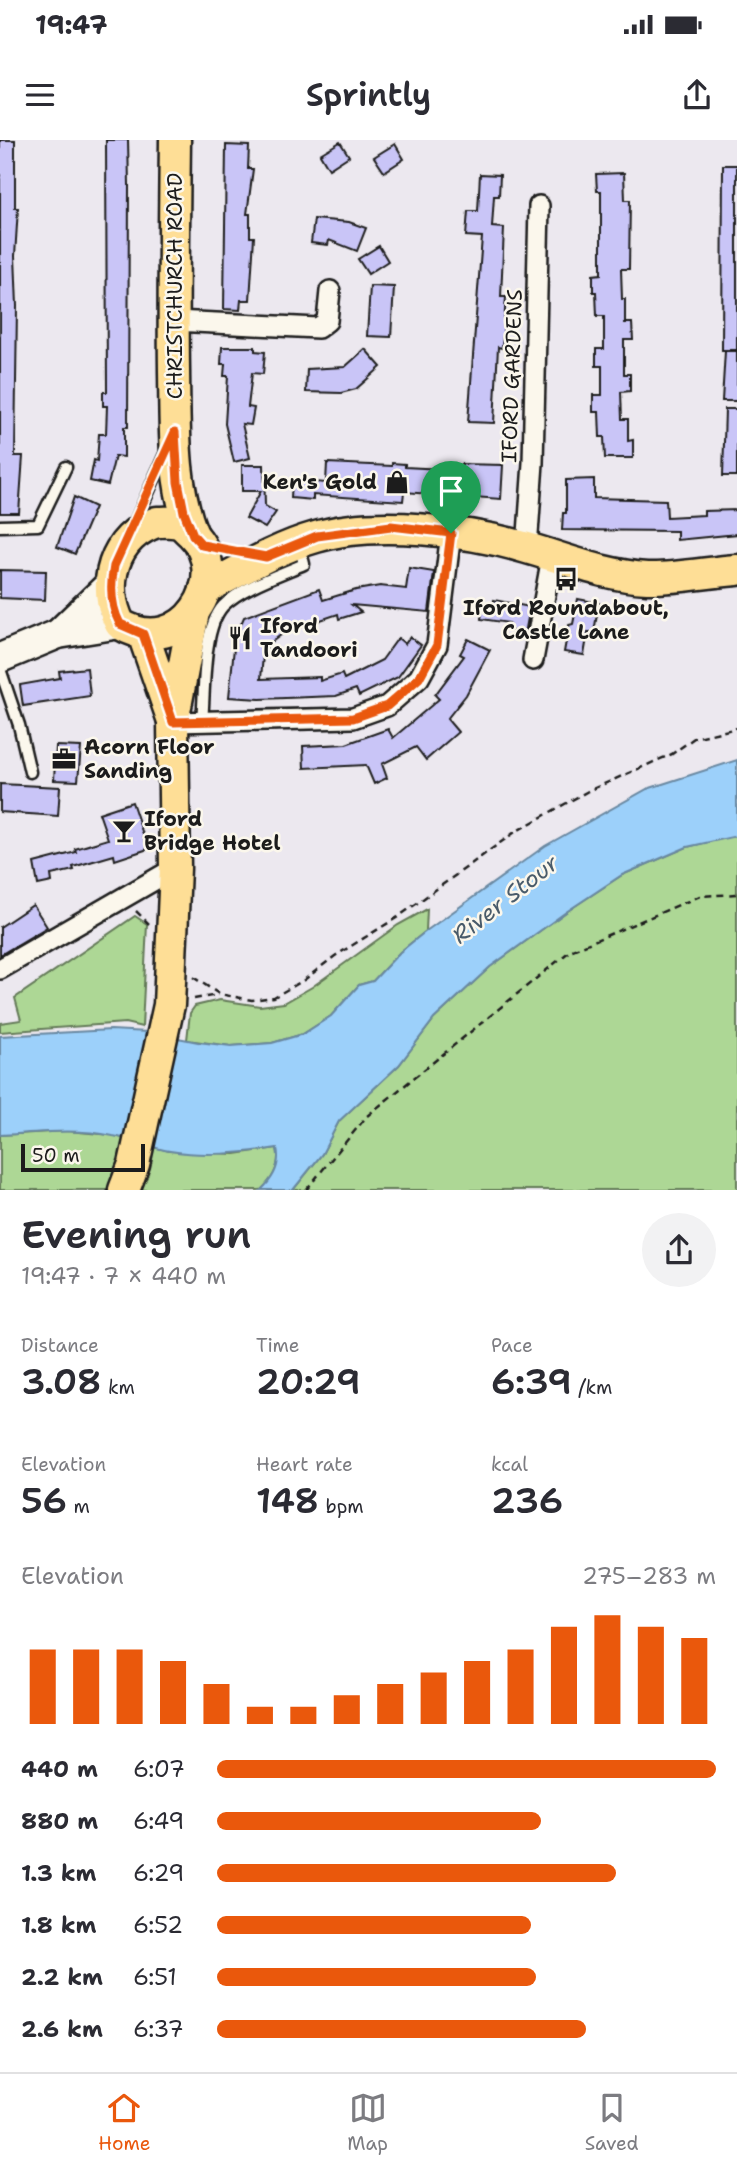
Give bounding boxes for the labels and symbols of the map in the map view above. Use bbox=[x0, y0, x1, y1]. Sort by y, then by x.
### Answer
street label: CHRISTCHURCH ROAD bbox=[161, 173, 189, 399]
street label: IFORD GARDENS bbox=[495, 289, 529, 463]
pin bbox=[421, 461, 481, 533]
place label: Ken's Gold bbox=[262, 468, 377, 496]
shop icon: Ken's Gold bbox=[383, 468, 411, 496]
bus stop icon: Iford Roundabout, Castle Lane bbox=[552, 565, 580, 593]
place label: Iford Roundabout, Castle Lane bbox=[463, 594, 669, 646]
place label: Iford Tandoori bbox=[260, 612, 358, 664]
restaurant icon: Iford Tandoori bbox=[226, 624, 254, 652]
place label: Acorn Floor Sanding bbox=[84, 733, 215, 785]
office icon: Acorn Floor Sanding bbox=[50, 745, 78, 773]
place label: Iford Bridge Hotel bbox=[144, 805, 281, 857]
bar icon: Iford Bridge Hotel bbox=[110, 817, 138, 845]
water label: River Stour bbox=[446, 847, 565, 950]
scale bar bbox=[21, 1141, 145, 1173]

